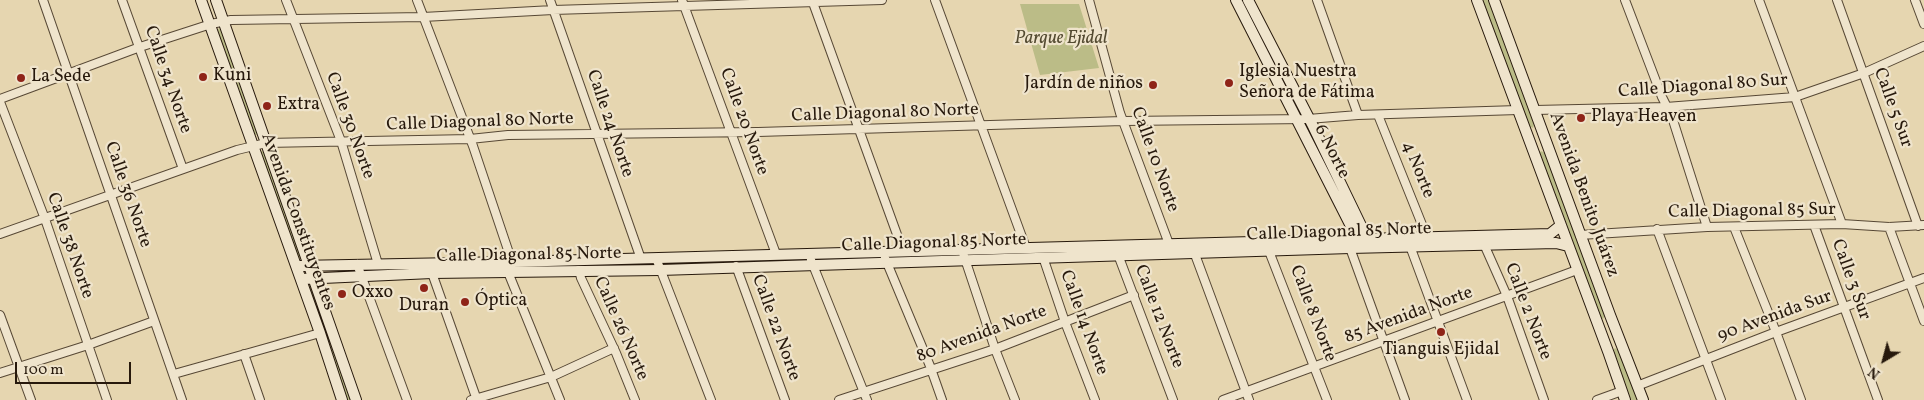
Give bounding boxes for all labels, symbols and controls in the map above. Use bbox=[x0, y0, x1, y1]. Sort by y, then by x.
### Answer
street label: Calle 34 Norte bbox=[139, 23, 195, 137]
park label: Parque Ejidal bbox=[1015, 29, 1107, 51]
place label: Iglesia Nuestra Señora de Fátima bbox=[1239, 62, 1375, 104]
street label: Calle 20 Norte bbox=[714, 65, 772, 179]
street label: Calle 5 Sur bbox=[1868, 65, 1916, 151]
place label: Kuni bbox=[213, 66, 252, 88]
place label: La Sede bbox=[31, 67, 91, 89]
street label: Calle 24 Norte bbox=[581, 67, 637, 181]
street label: Calle 30 Norte bbox=[320, 70, 378, 182]
street label: Calle Diagonal 80 Sur bbox=[1618, 70, 1788, 104]
marker: Kuni bbox=[197, 71, 209, 83]
marker: La Sede bbox=[15, 72, 27, 84]
place label: Jardín de niños bbox=[1024, 74, 1143, 96]
marker: Iglesia Nuestra Señora de Fátima bbox=[1223, 77, 1235, 89]
marker: Jardín de niños bbox=[1147, 79, 1159, 91]
place label: Extra bbox=[277, 95, 320, 117]
marker: Extra bbox=[261, 100, 273, 112]
street label: Calle Diagonal 80 Norte bbox=[791, 100, 979, 128]
street label: Calle 10 Norte bbox=[1125, 105, 1183, 215]
place label: Playa Heaven bbox=[1591, 107, 1697, 129]
street label: Calle Diagonal 80 Norte bbox=[386, 109, 574, 137]
street label: Avenida Benito Juárez bbox=[1543, 110, 1623, 280]
marker: Playa Heaven bbox=[1575, 112, 1587, 124]
street label: 6 Norte bbox=[1308, 121, 1354, 183]
street label: Avenida Constituyentes bbox=[255, 130, 339, 314]
street label: 4 Norte bbox=[1396, 138, 1438, 202]
street label: Calle 36 Norte bbox=[99, 139, 155, 251]
street label: Calle 38 Norte bbox=[41, 190, 97, 302]
street label: Calle Diagonal 85 Sur bbox=[1668, 200, 1836, 224]
street label: Calle Diagonal 85 Norte bbox=[1246, 219, 1432, 247]
street label: Calle Diagonal 85 Norte bbox=[841, 230, 1027, 258]
street label: Calle 3 Sur bbox=[1825, 237, 1875, 323]
street label: Calle Diagonal 85 Norte bbox=[436, 244, 622, 268]
street label: Calle 2 Norte bbox=[1499, 261, 1555, 363]
street label: Calle 12 Norte bbox=[1128, 262, 1188, 372]
street label: Calle 8 Norte bbox=[1284, 263, 1340, 365]
street label: Calle 14 Norte bbox=[1054, 268, 1112, 378]
street label: Calle 22 Norte bbox=[746, 272, 804, 384]
street label: Calle 26 Norte bbox=[588, 274, 652, 384]
marker: Duran bbox=[418, 282, 430, 294]
place label: Oxxo bbox=[352, 283, 393, 305]
street label: 85 Avenida Norte bbox=[1342, 283, 1476, 349]
street label: 90 Avenida Sur bbox=[1715, 286, 1835, 348]
marker: Oxxo bbox=[336, 288, 348, 300]
place label: Óptica bbox=[475, 291, 527, 313]
place label: Duran bbox=[399, 296, 449, 318]
marker: Óptica bbox=[459, 296, 471, 308]
street label: 80 Avenida Norte bbox=[914, 301, 1050, 369]
marker: Tianguis Ejidal bbox=[1435, 326, 1447, 338]
north arrow bbox=[1859, 335, 1909, 385]
place label: Tianguis Ejidal bbox=[1383, 340, 1499, 362]
scale bar bbox=[18, 352, 134, 384]
text: 100 m bbox=[23, 360, 63, 381]
text: N bbox=[1865, 362, 1884, 383]

